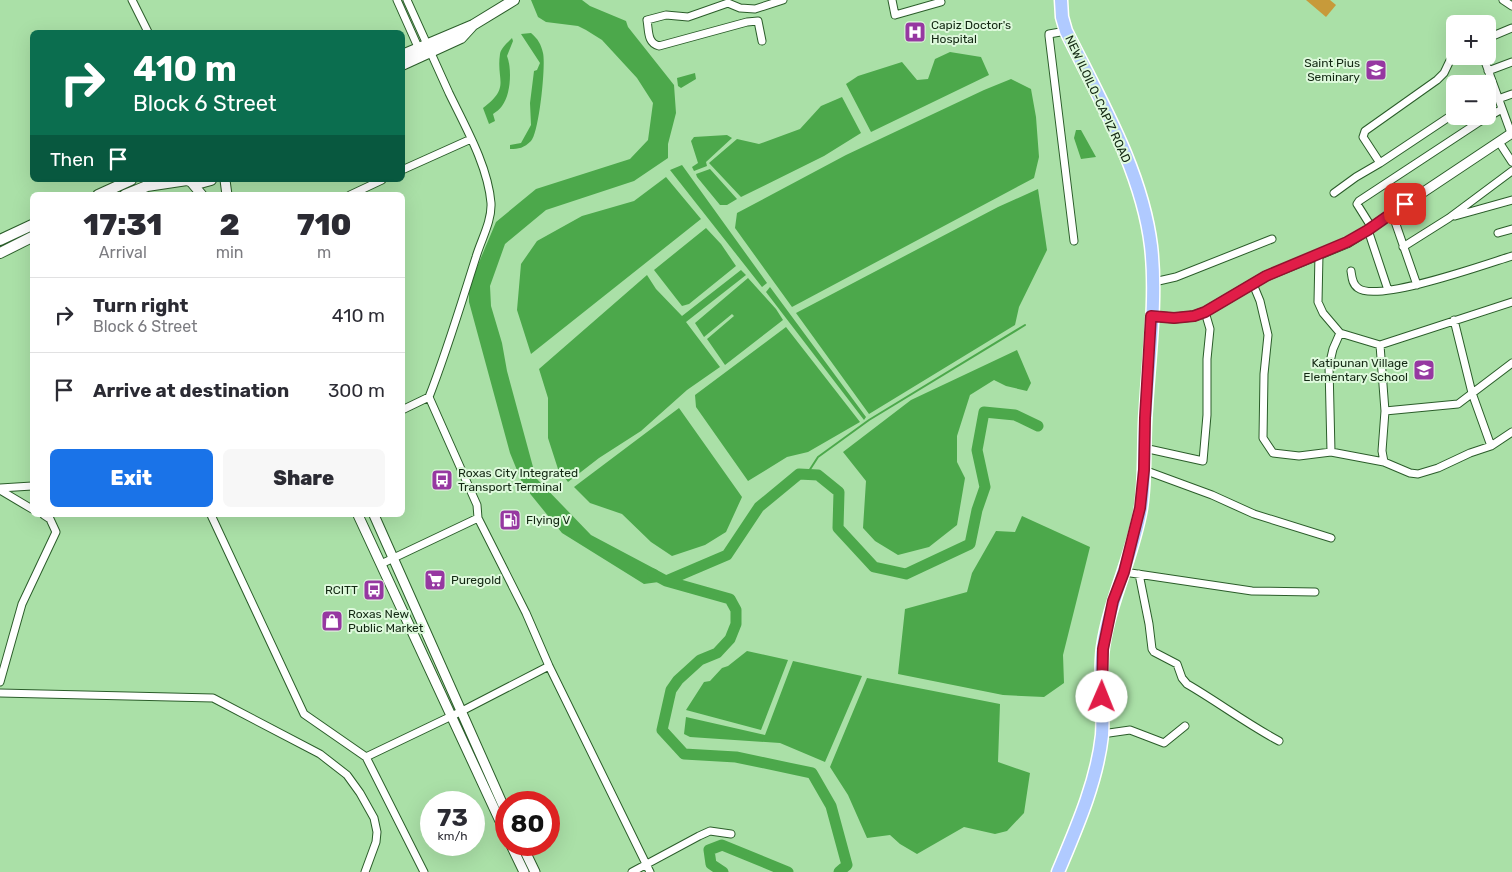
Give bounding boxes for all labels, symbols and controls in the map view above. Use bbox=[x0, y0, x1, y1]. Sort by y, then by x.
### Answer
map controls bbox=[1446, 15, 1496, 125]
button: + bbox=[1446, 15, 1496, 65]
place label: Capiz Doctor's Hospital bbox=[931, 18, 1011, 46]
hospital icon: Capiz Doctor's Hospital bbox=[903, 20, 927, 44]
street label: NEW ILOILO-CAPIZ ROAD bbox=[1062, 33, 1134, 165]
text: 410 m bbox=[133, 48, 237, 90]
icon: right bbox=[50, 50, 115, 115]
place label: Saint Pius Seminary bbox=[1304, 56, 1360, 84]
school or university icon: Saint Pius Seminary bbox=[1364, 58, 1388, 82]
button: − bbox=[1446, 75, 1496, 125]
text: Block 6 Street bbox=[133, 90, 277, 117]
icon: arrive bbox=[104, 145, 132, 173]
text: Then bbox=[50, 148, 94, 171]
pin bbox=[1384, 183, 1426, 225]
icon: arrive bbox=[1391, 190, 1419, 218]
text: 17:31 bbox=[83, 207, 162, 243]
text: 2 bbox=[219, 207, 240, 243]
text: 710 bbox=[297, 207, 352, 243]
text: Arrival bbox=[99, 243, 147, 262]
text: min bbox=[216, 243, 243, 262]
text: m bbox=[317, 243, 331, 262]
text: Turn right bbox=[93, 294, 188, 317]
icon: right bbox=[50, 301, 78, 329]
text: 410 m bbox=[332, 304, 385, 327]
text: Block 6 Street bbox=[93, 317, 197, 336]
place label: Katipunan Village Elementary School bbox=[1303, 356, 1408, 384]
school or university icon: Katipunan Village Elementary School bbox=[1412, 358, 1436, 382]
icon: arrive bbox=[50, 376, 78, 404]
text: Arrive at destination bbox=[93, 379, 289, 402]
text: 300 m bbox=[328, 379, 385, 402]
button: Exit bbox=[50, 449, 213, 507]
button: Share bbox=[223, 449, 385, 507]
place label: Roxas City Integrated Transport Terminal bbox=[458, 466, 578, 494]
bus stop icon: Roxas City Integrated Transport Terminal bbox=[430, 468, 454, 492]
fuel station icon: Flying V bbox=[498, 508, 522, 532]
place label: Flying V bbox=[526, 513, 571, 527]
supermarket icon: Puregold bbox=[423, 568, 447, 592]
place label: Puregold bbox=[451, 573, 501, 587]
bus stop icon: RCITT bbox=[362, 578, 386, 602]
place label: RCITT bbox=[325, 583, 358, 597]
place label: Roxas New Public Market bbox=[348, 607, 424, 635]
shop icon: Roxas New Public Market bbox=[320, 609, 344, 633]
position arrow bbox=[1075, 670, 1127, 722]
speed limit sign: 80 bbox=[495, 791, 560, 856]
text: 73 bbox=[437, 803, 468, 832]
text: km/h bbox=[438, 829, 467, 843]

